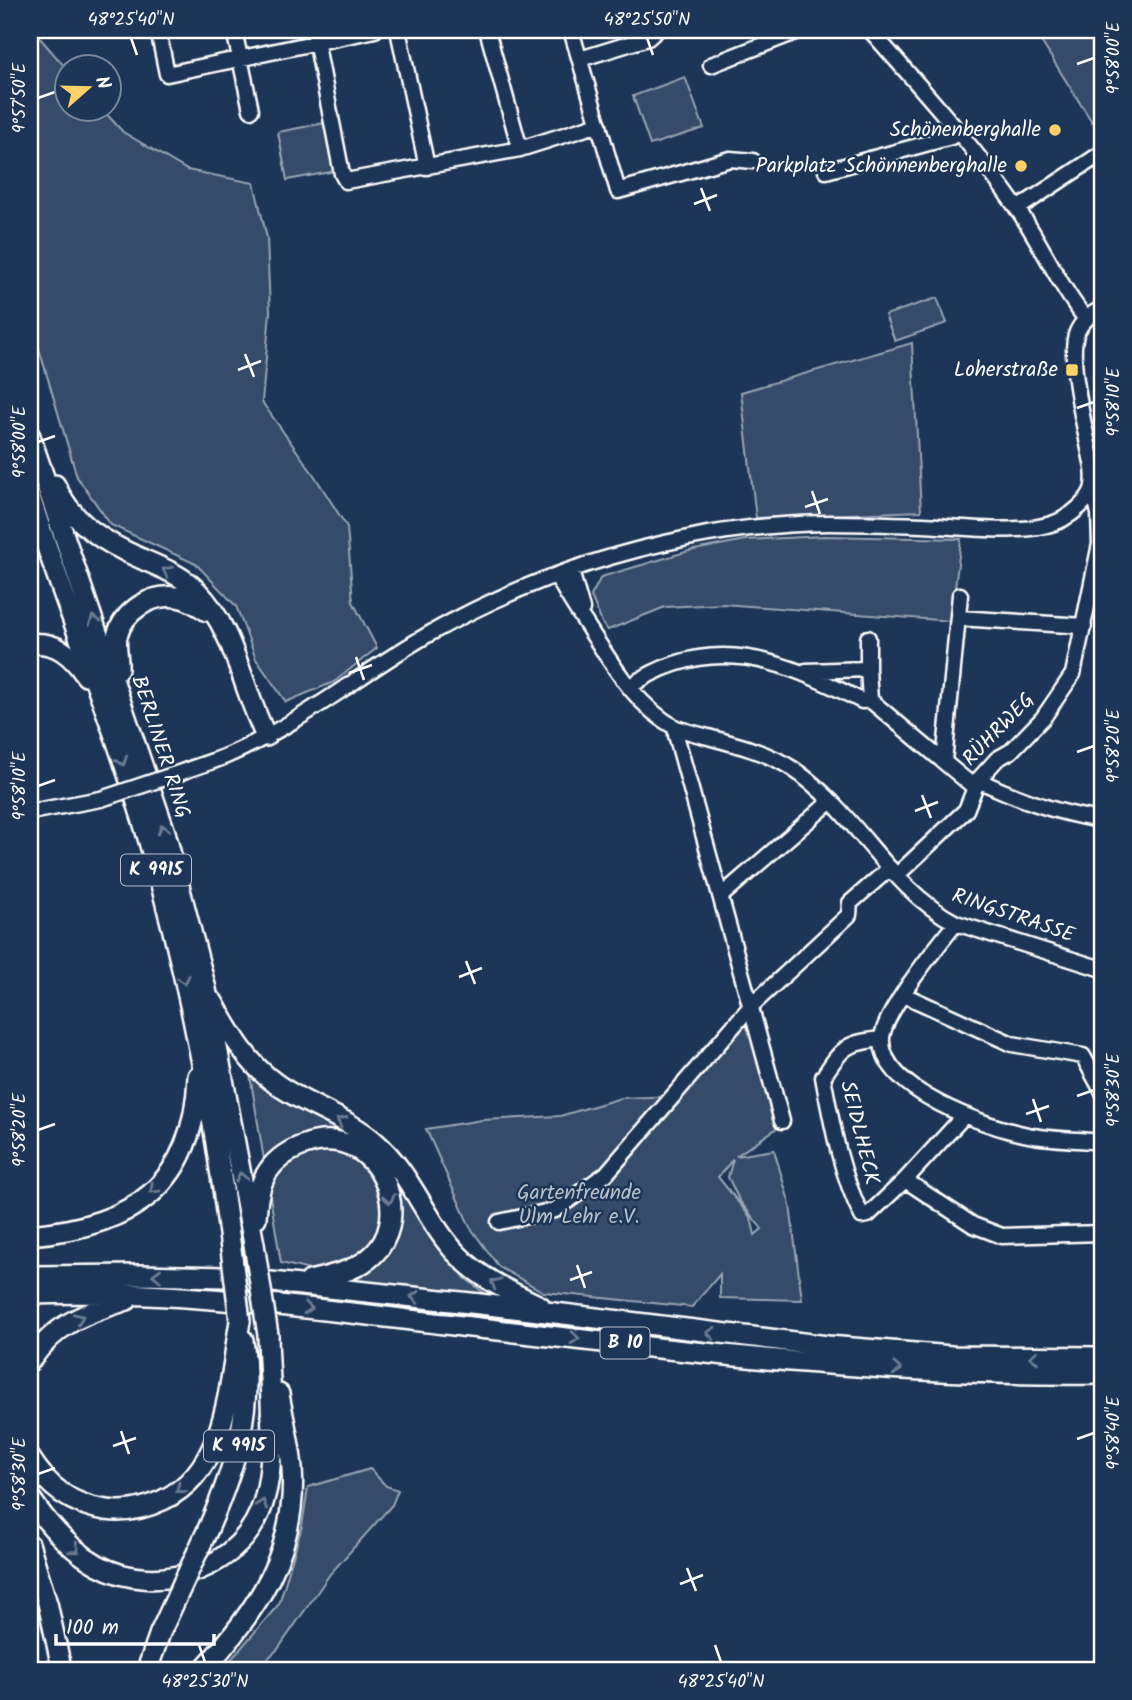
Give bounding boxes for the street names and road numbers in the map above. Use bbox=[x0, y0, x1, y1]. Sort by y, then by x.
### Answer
street label: BERLINER RING bbox=[121, 671, 199, 823]
street label: RÜHRWEG bbox=[955, 685, 1043, 775]
road number: K 9915 bbox=[121, 855, 191, 886]
street label: RINGSTRASSE bbox=[947, 880, 1079, 953]
street label: SEIDLHECK bbox=[830, 1077, 888, 1189]
road number: B 10 bbox=[600, 1328, 650, 1358]
road number: K 9915 bbox=[204, 1430, 274, 1462]

